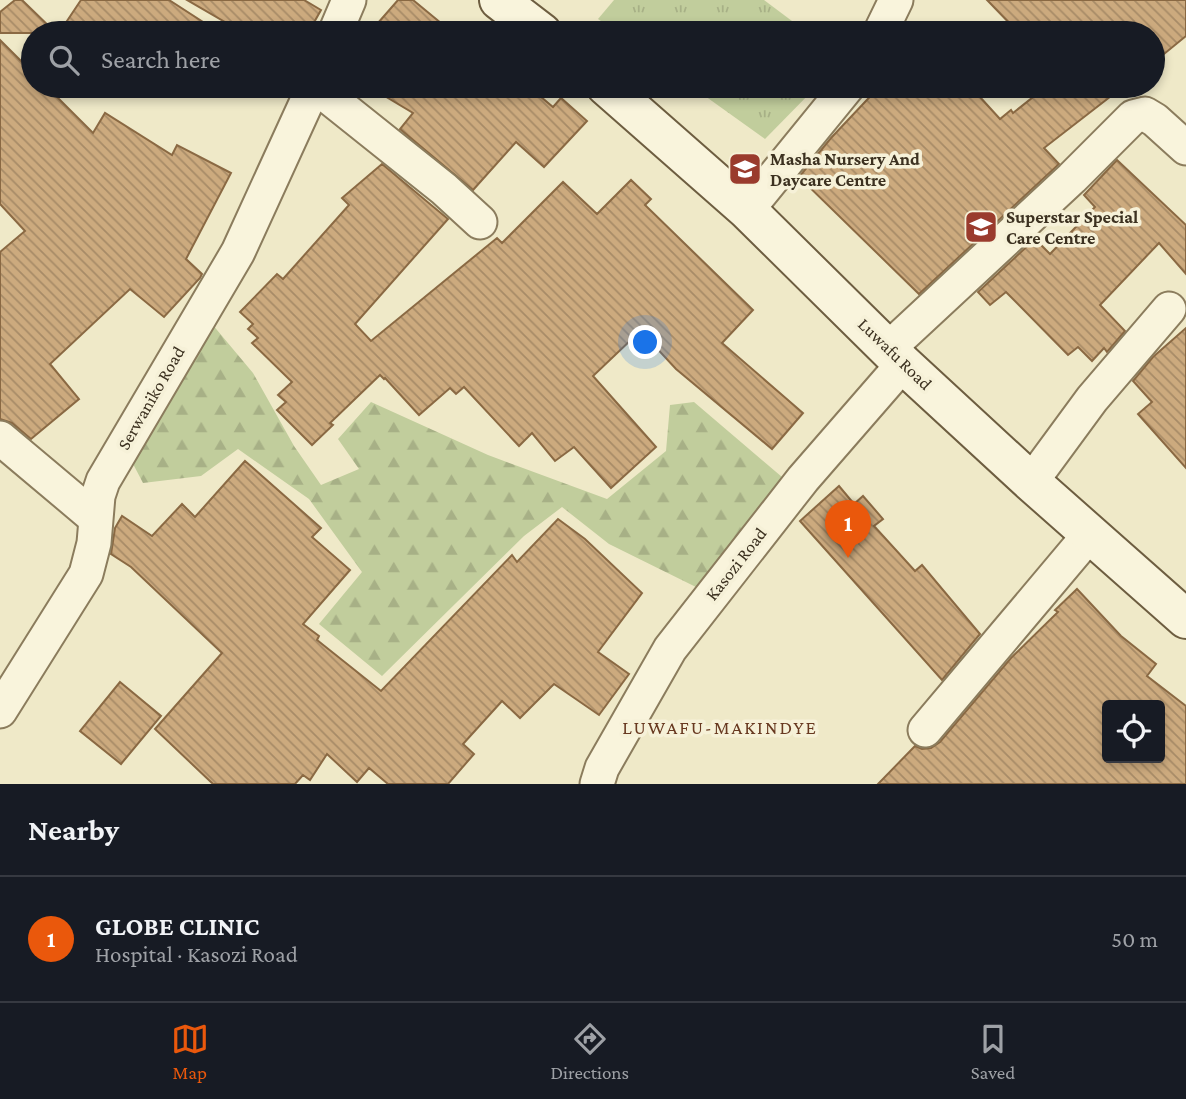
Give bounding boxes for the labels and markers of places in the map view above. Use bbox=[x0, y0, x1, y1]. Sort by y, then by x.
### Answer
place label: Masha Nursery And Daycare Centre bbox=[770, 149, 920, 190]
school or university icon: Masha Nursery And Daycare Centre bbox=[726, 150, 764, 188]
place label: Superstar Special Care Centre bbox=[1006, 207, 1138, 248]
school or university icon: Superstar Special Care Centre bbox=[962, 208, 1000, 246]
pin: 1 bbox=[825, 500, 871, 558]

